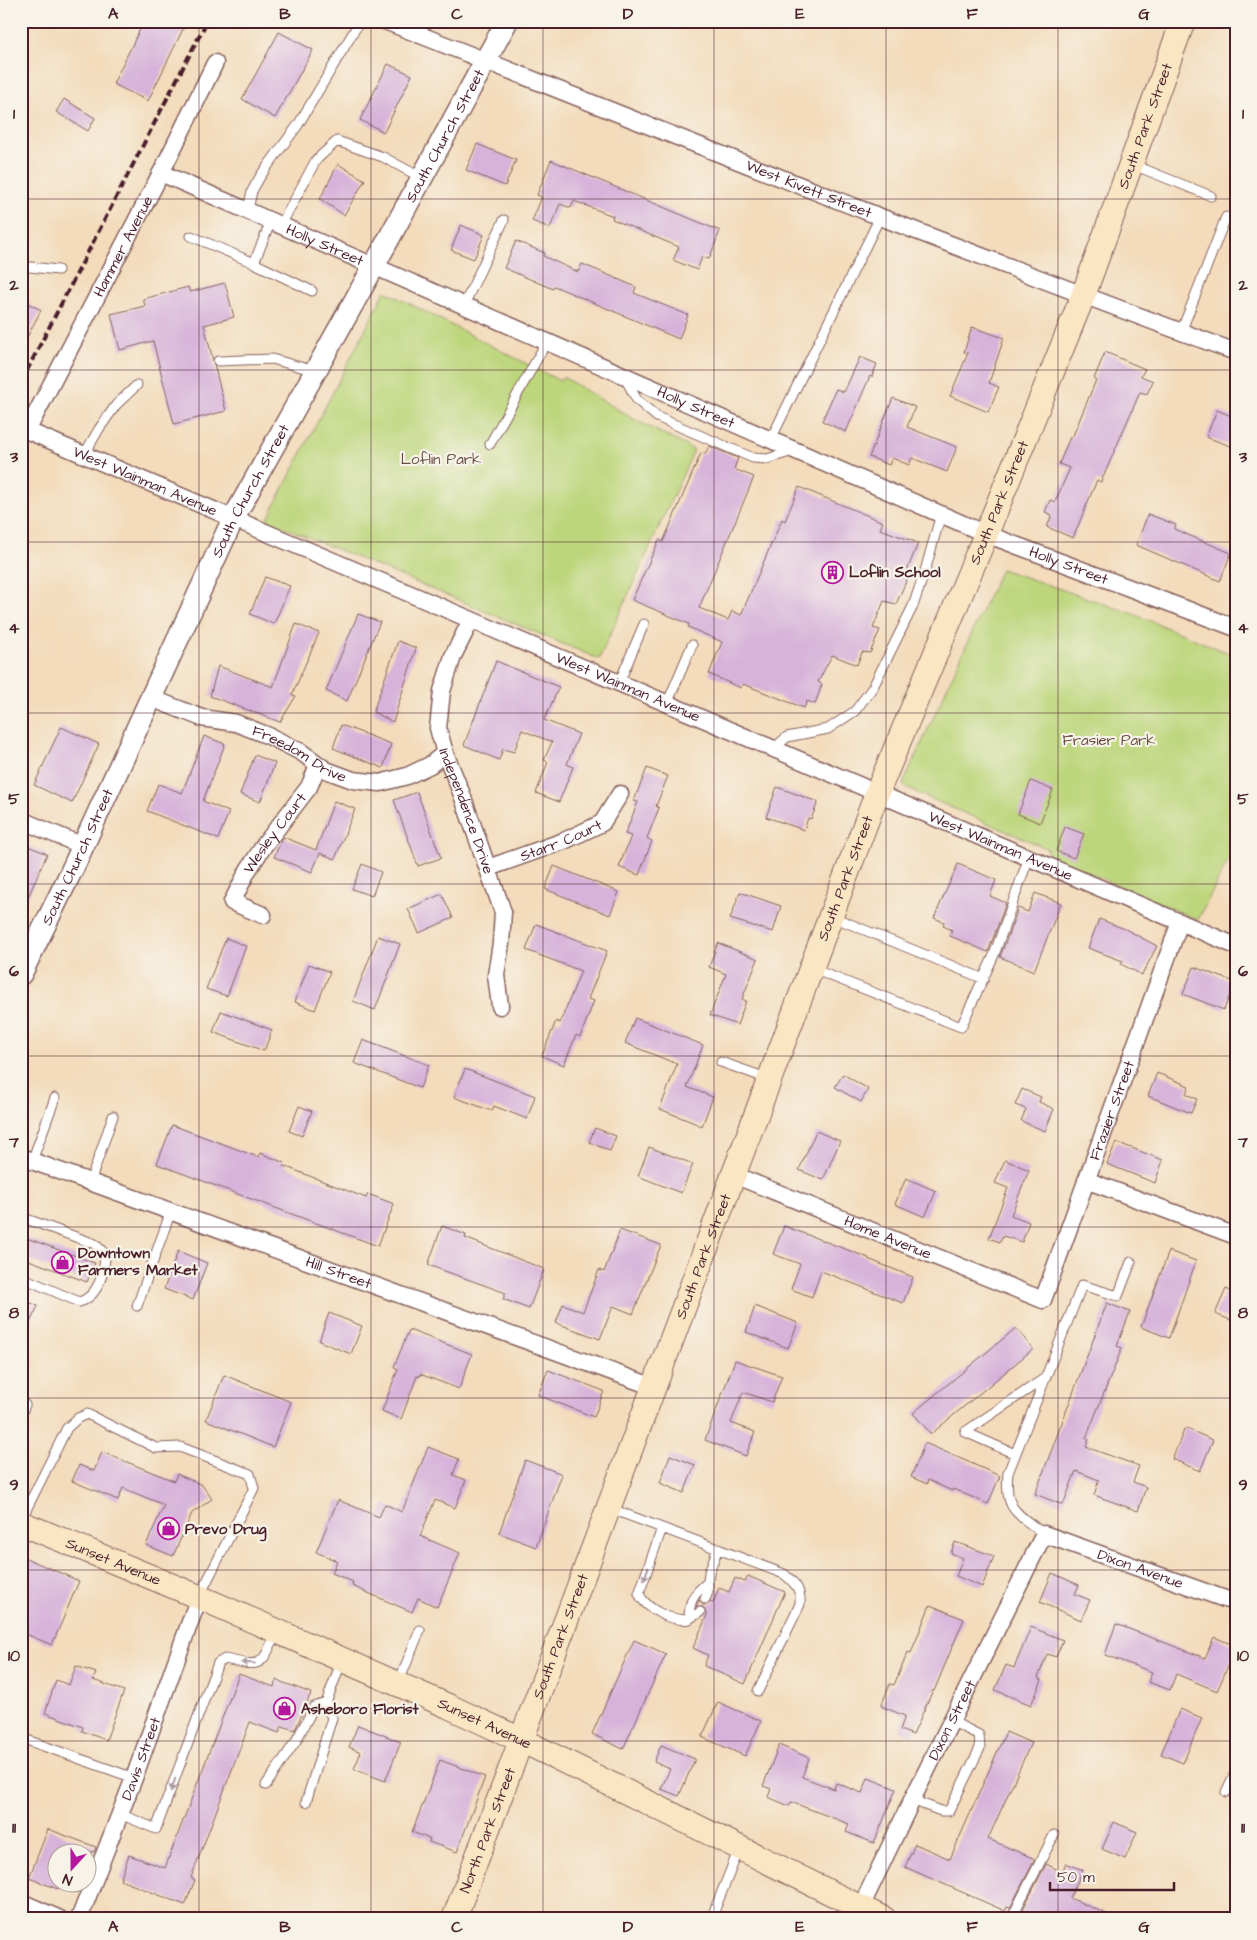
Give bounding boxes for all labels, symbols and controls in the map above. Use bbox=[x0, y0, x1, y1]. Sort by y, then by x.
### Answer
text: A bbox=[108, 3, 119, 25]
text: B bbox=[279, 3, 291, 25]
text: C bbox=[451, 3, 463, 25]
text: D bbox=[623, 3, 634, 25]
text: E bbox=[795, 3, 805, 25]
text: F bbox=[966, 3, 978, 25]
text: G bbox=[1138, 3, 1150, 25]
street label: South Park Street bbox=[1113, 60, 1178, 192]
street label: South Church Street bbox=[401, 66, 490, 206]
text: 1 bbox=[13, 103, 16, 125]
text: 1 bbox=[1242, 103, 1245, 125]
street label: West Kivett Street bbox=[743, 155, 875, 224]
street label: Hammer Avenue bbox=[88, 192, 158, 301]
street label: Holly Street bbox=[283, 219, 367, 271]
text: 2 bbox=[8, 274, 19, 296]
text: 2 bbox=[1237, 274, 1248, 296]
street label: Holly Street bbox=[654, 381, 738, 434]
street label: South Church Street bbox=[207, 420, 295, 561]
street label: South Park Street bbox=[964, 437, 1034, 568]
street label: West Wainman Avenue bbox=[70, 441, 220, 521]
text: 3 bbox=[9, 446, 19, 468]
text: 3 bbox=[1238, 446, 1248, 468]
park label: Loflin Park bbox=[401, 449, 481, 470]
street label: Holly Street bbox=[1026, 541, 1111, 590]
building icon: Loflin School bbox=[821, 560, 845, 584]
place label: Loflin School bbox=[849, 562, 941, 583]
text: 4 bbox=[9, 617, 20, 639]
text: 4 bbox=[1238, 617, 1249, 639]
street label: West Wainman Avenue bbox=[553, 647, 703, 727]
street label: Freedom Drive bbox=[249, 720, 349, 788]
park label: Frasier Park bbox=[1062, 730, 1156, 751]
street label: Independence Drive bbox=[433, 746, 499, 877]
street label: South Church Street bbox=[37, 785, 119, 929]
text: 5 bbox=[8, 788, 20, 810]
text: 5 bbox=[1237, 788, 1249, 810]
street label: Wesley Court bbox=[238, 789, 312, 878]
street label: West Wainman Avenue bbox=[925, 806, 1076, 886]
street label: South Park Street bbox=[812, 813, 879, 944]
street label: Starr Court bbox=[517, 814, 606, 867]
text: 6 bbox=[9, 960, 19, 982]
text: 6 bbox=[1238, 960, 1248, 982]
street label: Frazier Street bbox=[1084, 1058, 1140, 1163]
text: 7 bbox=[8, 1131, 19, 1153]
text: 7 bbox=[1237, 1131, 1248, 1153]
street label: South Park Street bbox=[670, 1191, 737, 1322]
street label: Home Avenue bbox=[841, 1211, 934, 1265]
place label: Downtown Farmers Market bbox=[78, 1243, 199, 1281]
shop icon: Downtown Farmers Market bbox=[50, 1250, 74, 1274]
street label: Hill Street bbox=[303, 1251, 374, 1294]
text: 8 bbox=[9, 1302, 20, 1324]
text: 8 bbox=[1238, 1302, 1249, 1324]
text: 9 bbox=[9, 1474, 19, 1496]
text: 9 bbox=[1238, 1474, 1248, 1496]
shop icon: Prevo Drug bbox=[157, 1517, 181, 1541]
place label: Prevo Drug bbox=[185, 1519, 267, 1542]
street label: Sunset Avenue bbox=[62, 1533, 164, 1591]
street label: Dixon Avenue bbox=[1095, 1544, 1186, 1594]
one-way arrow bbox=[642, 1566, 649, 1581]
street label: South Park Street bbox=[528, 1571, 594, 1702]
text: 10 bbox=[8, 1645, 20, 1667]
text: 10 bbox=[1237, 1645, 1249, 1667]
one-way arrow bbox=[240, 1659, 256, 1667]
street label: Dixon Street bbox=[923, 1676, 981, 1764]
street label: Sunset Avenue bbox=[434, 1693, 535, 1755]
shop icon: Asheboro Florist bbox=[273, 1697, 297, 1721]
place label: Asheboro Florist bbox=[301, 1699, 420, 1720]
street label: Davis Street bbox=[116, 1714, 166, 1803]
street label: North Park Street bbox=[455, 1764, 521, 1896]
one-way arrow bbox=[169, 1778, 177, 1793]
text: 11 bbox=[12, 1817, 17, 1839]
text: 11 bbox=[1241, 1817, 1246, 1839]
north arrow bbox=[48, 1842, 98, 1892]
scale bar bbox=[1050, 1860, 1173, 1892]
text: 50 m bbox=[1057, 1867, 1095, 1888]
text: N bbox=[60, 1868, 75, 1890]
text: A bbox=[108, 1916, 119, 1938]
text: B bbox=[279, 1916, 291, 1938]
text: C bbox=[451, 1916, 463, 1938]
text: D bbox=[623, 1916, 634, 1938]
text: E bbox=[795, 1916, 805, 1938]
text: F bbox=[966, 1916, 978, 1938]
text: G bbox=[1138, 1916, 1150, 1938]

